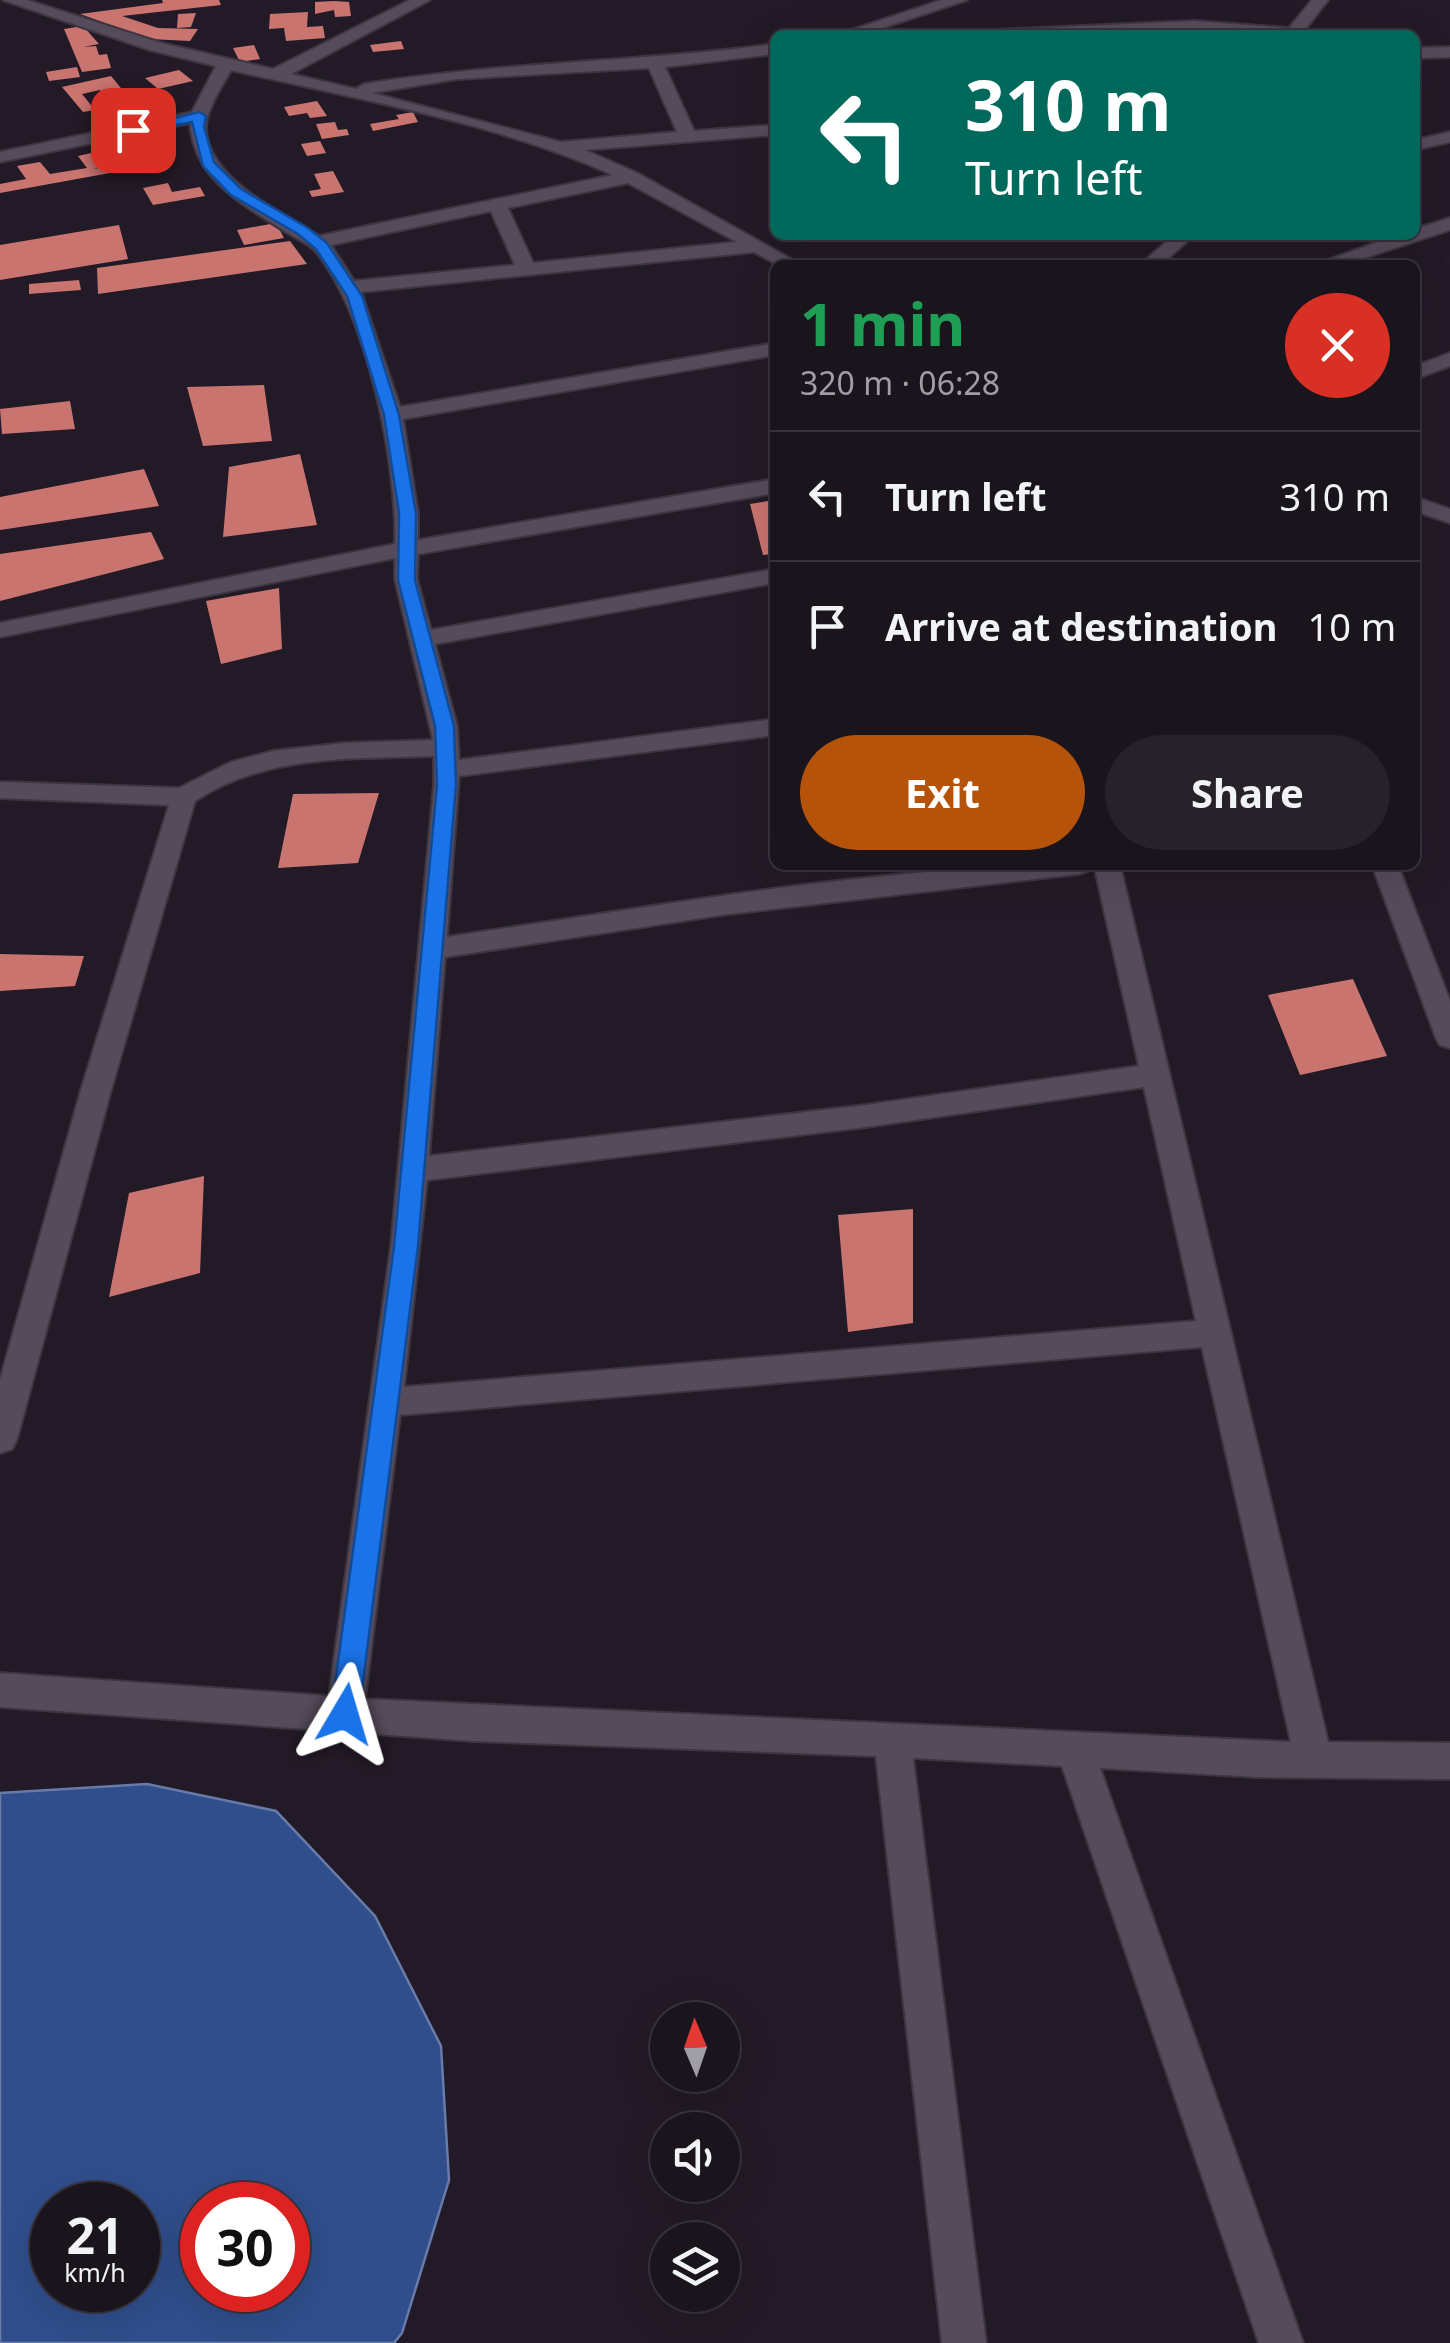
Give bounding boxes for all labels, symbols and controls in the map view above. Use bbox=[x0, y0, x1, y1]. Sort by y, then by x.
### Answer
text: 310 m bbox=[965, 56, 1172, 152]
icon: left bbox=[800, 70, 930, 200]
pin bbox=[91, 88, 176, 173]
icon: arrive bbox=[106, 103, 161, 158]
text: Turn left bbox=[965, 147, 1142, 208]
text: 1 min bbox=[800, 282, 965, 364]
button: close bbox=[1285, 293, 1390, 398]
text: 320 m · 06:28 bbox=[800, 361, 1000, 404]
icon: left bbox=[800, 469, 855, 524]
text: Turn left bbox=[885, 470, 1047, 522]
text: 310 m bbox=[1279, 470, 1390, 522]
icon: arrive bbox=[800, 599, 855, 654]
text: Arrive at destination bbox=[885, 600, 1277, 652]
text: 10 m bbox=[1307, 600, 1396, 652]
button: Exit bbox=[800, 735, 1085, 850]
button: Share bbox=[1105, 735, 1390, 850]
position arrow bbox=[293, 1662, 397, 1766]
north arrow bbox=[650, 2002, 740, 2092]
map controls bbox=[650, 2002, 740, 2312]
button: sound bbox=[650, 2112, 740, 2202]
speed limit sign: 30 bbox=[180, 2182, 310, 2312]
text: 21 bbox=[66, 2201, 124, 2269]
button: layers bbox=[650, 2222, 740, 2312]
text: km/h bbox=[64, 2255, 126, 2289]

